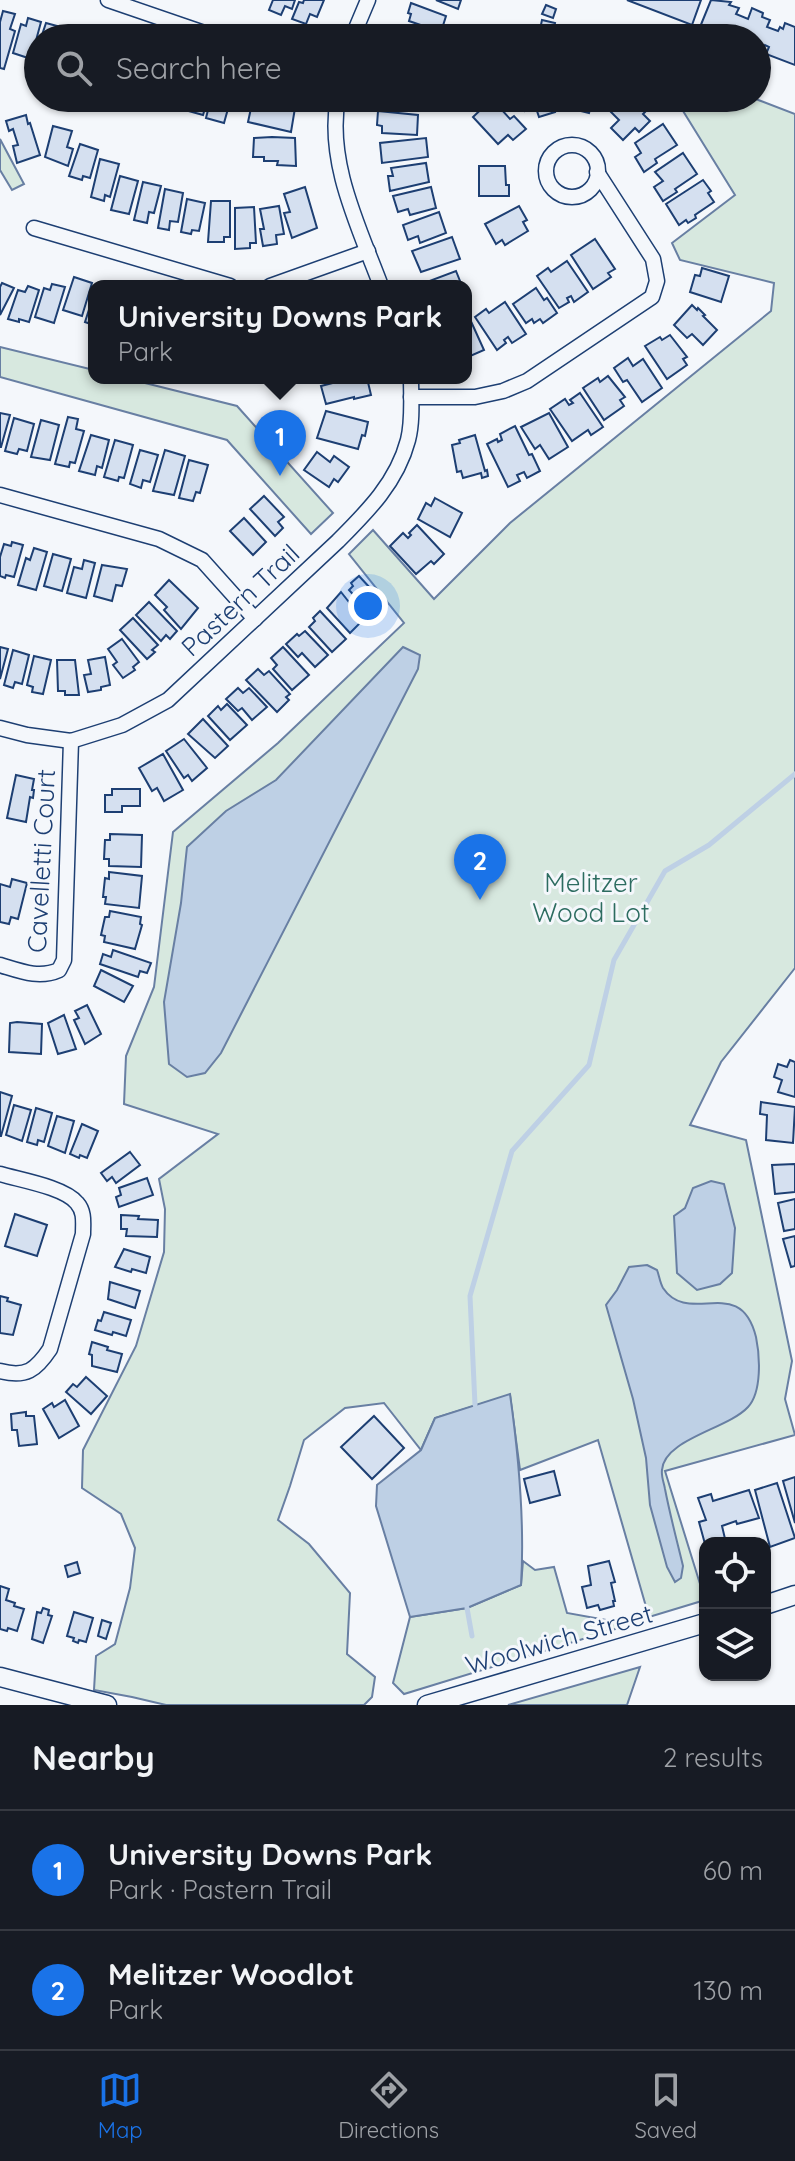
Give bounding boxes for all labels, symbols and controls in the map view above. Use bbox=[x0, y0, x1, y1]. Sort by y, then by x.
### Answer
search box bbox=[24, 24, 771, 112]
icon: search bbox=[52, 46, 96, 90]
text: Search here bbox=[116, 49, 282, 87]
popup bbox=[88, 280, 472, 384]
text: University Downs Park bbox=[118, 297, 442, 335]
text: Park bbox=[118, 335, 173, 368]
pin: 1 bbox=[254, 410, 306, 476]
street label: Pastern Trail bbox=[174, 537, 306, 663]
your location bbox=[348, 586, 388, 626]
street label: Cavelletti Court bbox=[20, 768, 62, 954]
pin: 2 bbox=[454, 834, 506, 900]
park label: Melitzer Wood Lot bbox=[532, 866, 650, 929]
map controls bbox=[699, 1537, 771, 1681]
button: locate bbox=[699, 1537, 771, 1609]
street label: Woolwich Street bbox=[462, 1597, 656, 1681]
button: layers bbox=[699, 1609, 771, 1681]
text: Nearby bbox=[32, 1736, 155, 1779]
text: 2 results bbox=[663, 1741, 763, 1774]
text: University Downs Park bbox=[108, 1835, 432, 1873]
text: 1 bbox=[53, 1854, 63, 1887]
text: 60 m bbox=[703, 1854, 763, 1887]
text: Park · Pastern Trail bbox=[108, 1873, 332, 1906]
text: Melitzer Woodlot bbox=[108, 1955, 354, 1993]
text: 2 bbox=[51, 1974, 65, 2007]
text: 130 m bbox=[693, 1974, 763, 2007]
text: Park bbox=[108, 1993, 163, 2026]
tab: Map bbox=[98, 2068, 143, 2144]
tab: Directions bbox=[338, 2068, 439, 2144]
tab: Saved bbox=[634, 2068, 697, 2144]

